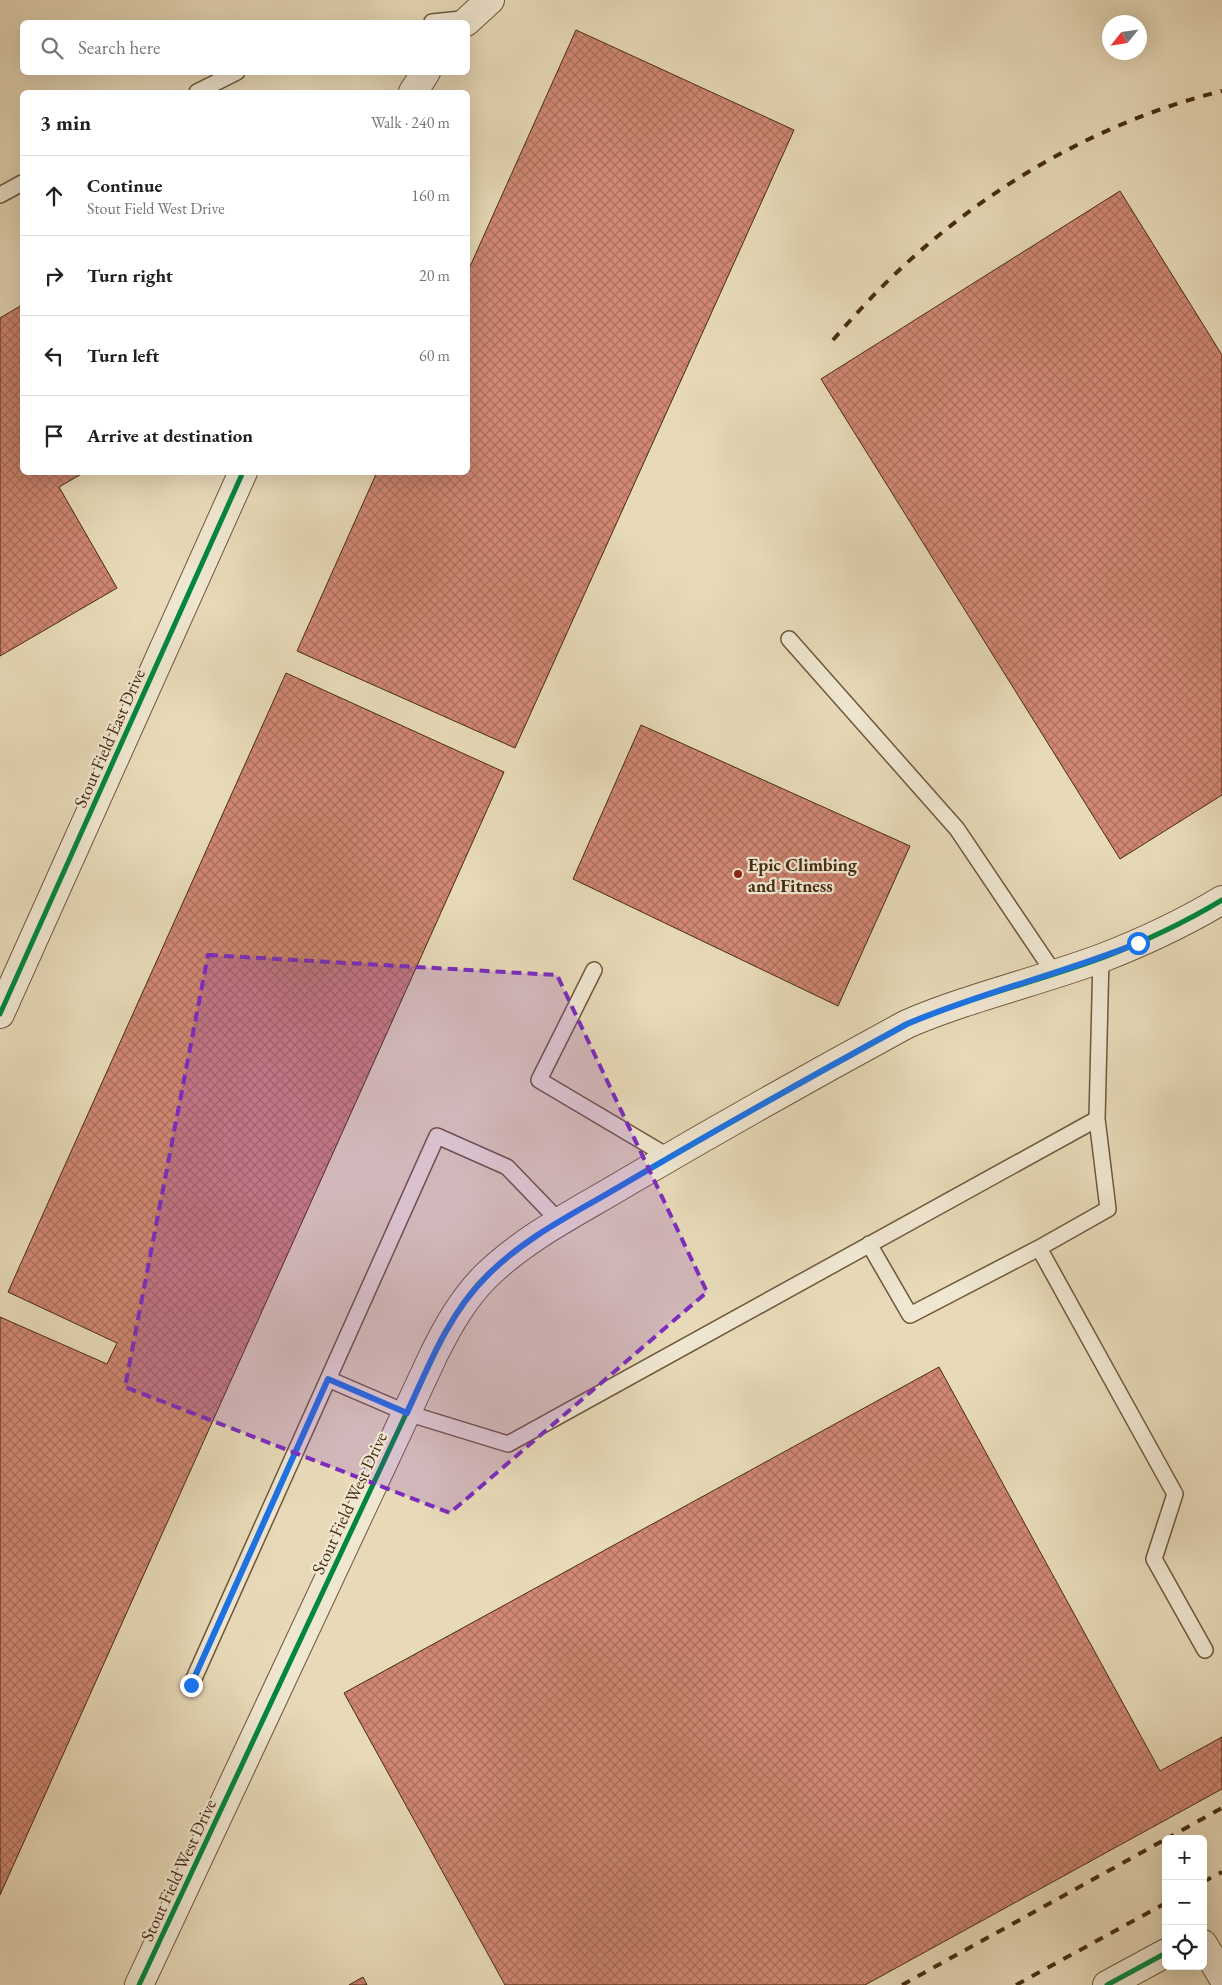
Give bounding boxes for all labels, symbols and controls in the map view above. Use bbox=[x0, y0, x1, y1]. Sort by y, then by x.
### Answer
north arrow bbox=[1102, 15, 1147, 60]
search box bbox=[20, 20, 470, 75]
icon: search bbox=[38, 34, 66, 62]
text: Search here bbox=[78, 35, 160, 60]
text: 3 min bbox=[40, 109, 91, 136]
text: Walk · 240 m bbox=[371, 112, 450, 133]
text: Continue bbox=[87, 173, 162, 198]
icon: ahead bbox=[40, 182, 68, 210]
text: 160 m bbox=[411, 185, 450, 206]
text: Stout Field West Drive bbox=[87, 198, 224, 219]
icon: right bbox=[40, 262, 68, 290]
text: Turn right bbox=[87, 263, 173, 288]
text: 20 m bbox=[419, 265, 450, 286]
icon: left bbox=[40, 342, 68, 370]
text: Turn left bbox=[87, 343, 159, 368]
text: 60 m bbox=[419, 345, 450, 366]
icon: arrive bbox=[40, 422, 68, 450]
text: Arrive at destination bbox=[87, 423, 253, 448]
street label: Stout Field East Drive bbox=[68, 665, 150, 811]
place label: Epic Climbing and Fitness bbox=[748, 853, 858, 897]
marker: Epic Climbing and Fitness bbox=[732, 868, 744, 880]
route start bbox=[1127, 932, 1150, 955]
street label: Stout Field West Drive bbox=[306, 1428, 392, 1578]
route end bbox=[180, 1674, 203, 1697]
street label: Stout Field West Drive bbox=[135, 1795, 221, 1945]
map controls bbox=[1162, 1835, 1207, 1970]
button: + bbox=[1162, 1835, 1207, 1880]
button: − bbox=[1162, 1880, 1207, 1925]
button: locate bbox=[1162, 1925, 1207, 1970]

